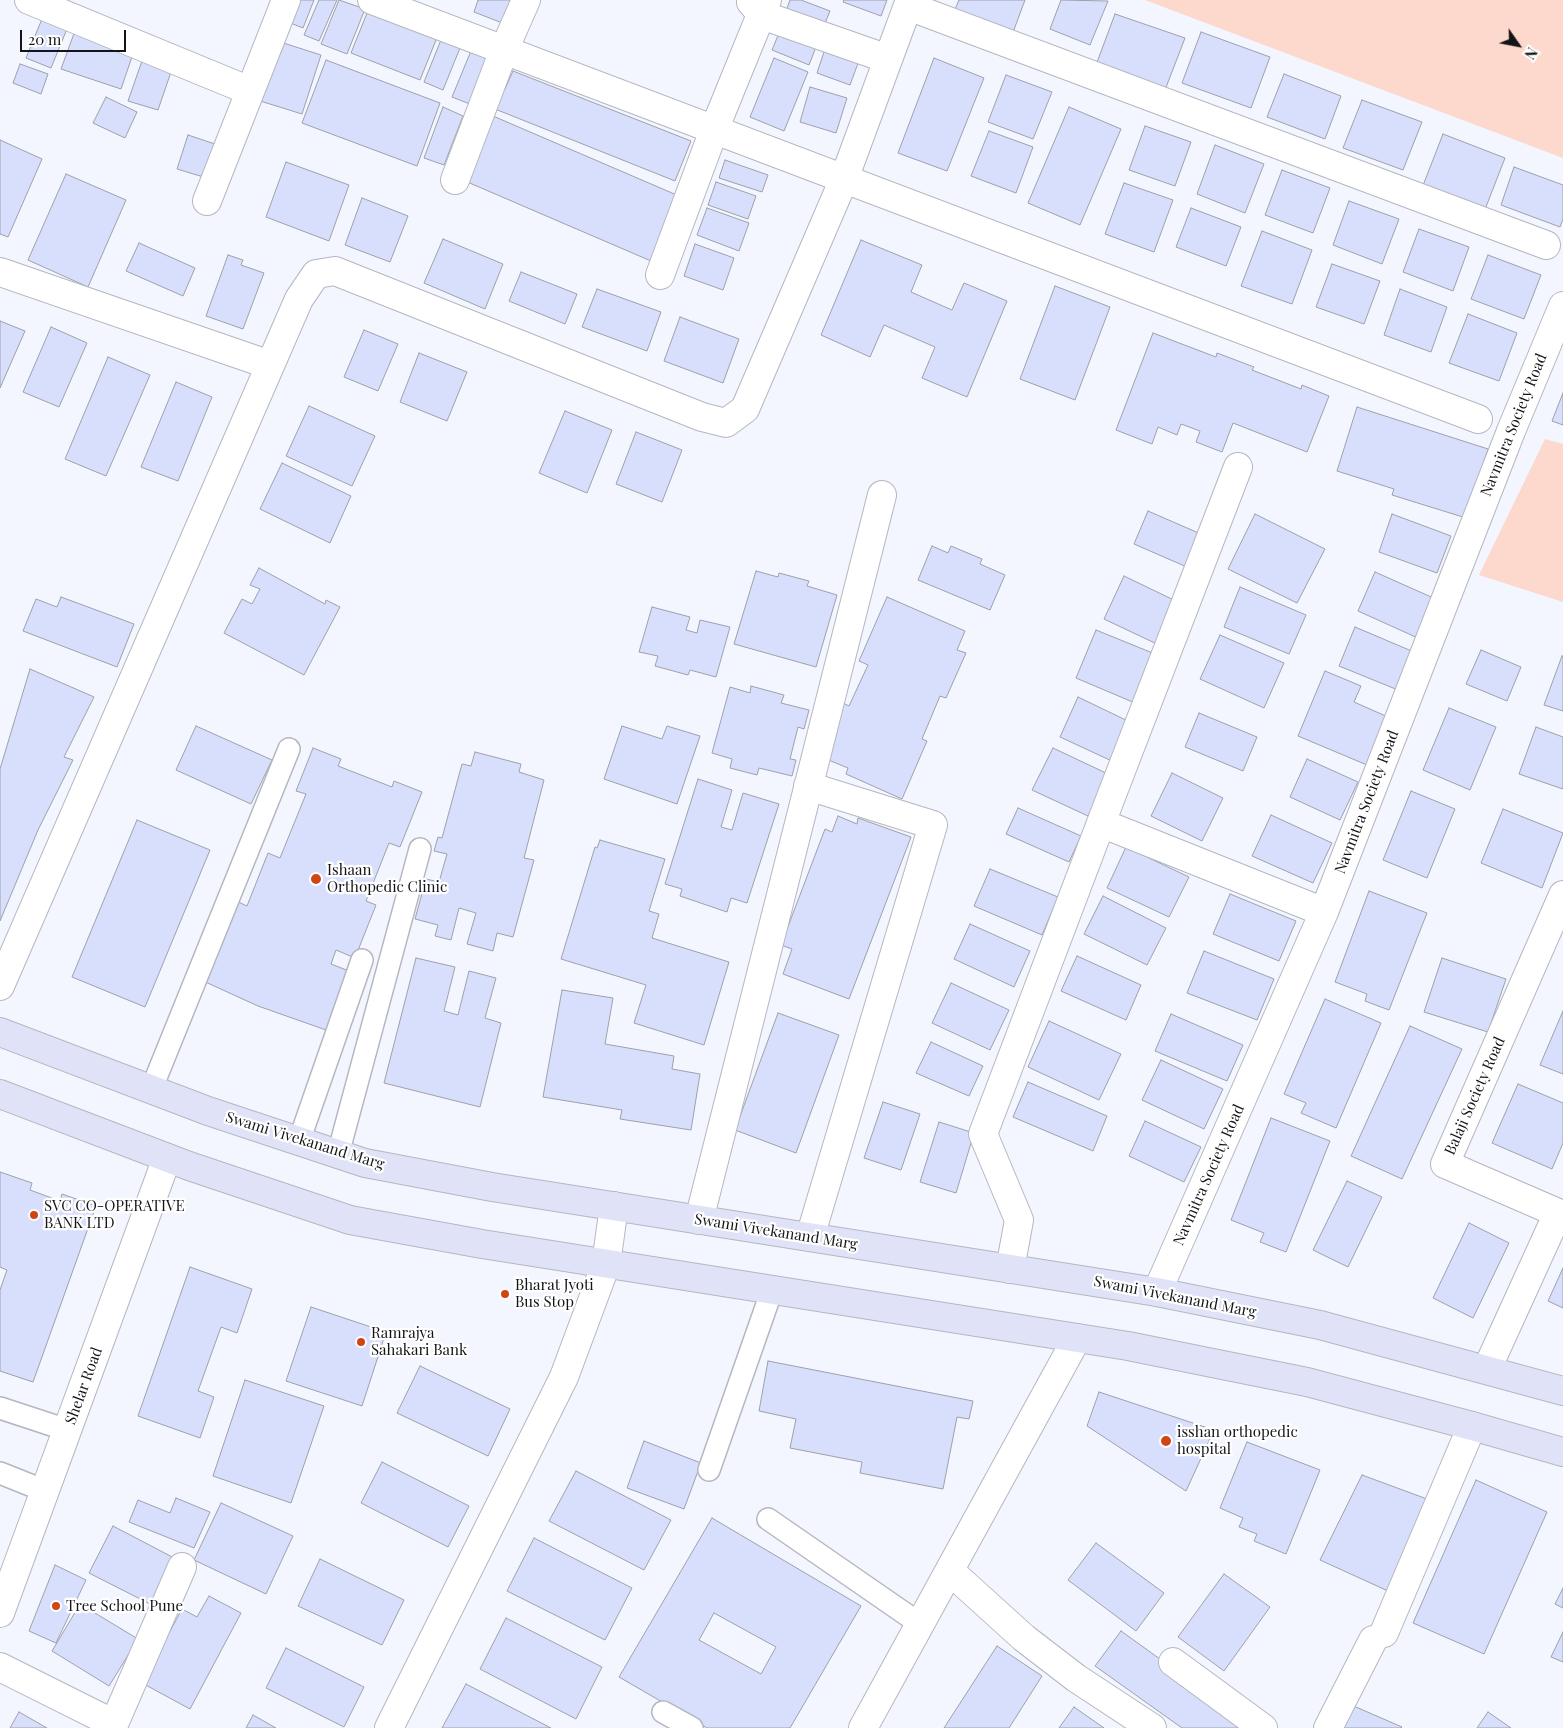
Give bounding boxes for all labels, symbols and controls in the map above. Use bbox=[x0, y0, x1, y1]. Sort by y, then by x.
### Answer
scale bar bbox=[22, 20, 129, 52]
north arrow bbox=[1493, 20, 1543, 70]
text: 20 m bbox=[28, 29, 61, 49]
text: N bbox=[1520, 44, 1542, 63]
street label: Navmitra Society Road bbox=[1477, 351, 1551, 499]
street label: Navmitra Society Road bbox=[1331, 728, 1403, 876]
place label: Ishaan Orthopedic Clinic bbox=[327, 861, 447, 896]
marker: Ishaan Orthopedic Clinic bbox=[309, 872, 323, 886]
street label: Balaji Society Road bbox=[1441, 1034, 1509, 1158]
street label: Navmitra Society Road bbox=[1170, 1102, 1248, 1248]
street label: Swami Vivekanand Marg bbox=[223, 1108, 387, 1174]
place label: SVC CO-OPERATIVE BANK LTD bbox=[44, 1197, 185, 1232]
marker: SVC CO-OPERATIVE BANK LTD bbox=[28, 1209, 40, 1221]
street label: Swami Vivekanand Marg bbox=[693, 1210, 859, 1254]
street label: Swami Vivekanand Marg bbox=[1092, 1272, 1258, 1322]
place label: Bharat Jyoti Bus Stop bbox=[515, 1276, 594, 1311]
marker: Bharat Jyoti Bus Stop bbox=[499, 1288, 511, 1300]
place label: Ramrajya Sahakari Bank bbox=[371, 1324, 467, 1359]
marker: Ramrajya Sahakari Bank bbox=[355, 1336, 367, 1348]
street label: Shelar Road bbox=[62, 1345, 106, 1427]
place label: isshan orthopedic hospital bbox=[1177, 1423, 1298, 1458]
marker: isshan orthopedic hospital bbox=[1159, 1434, 1173, 1448]
place label: Tree School Pune bbox=[66, 1597, 183, 1615]
marker: Tree School Pune bbox=[50, 1600, 62, 1612]

